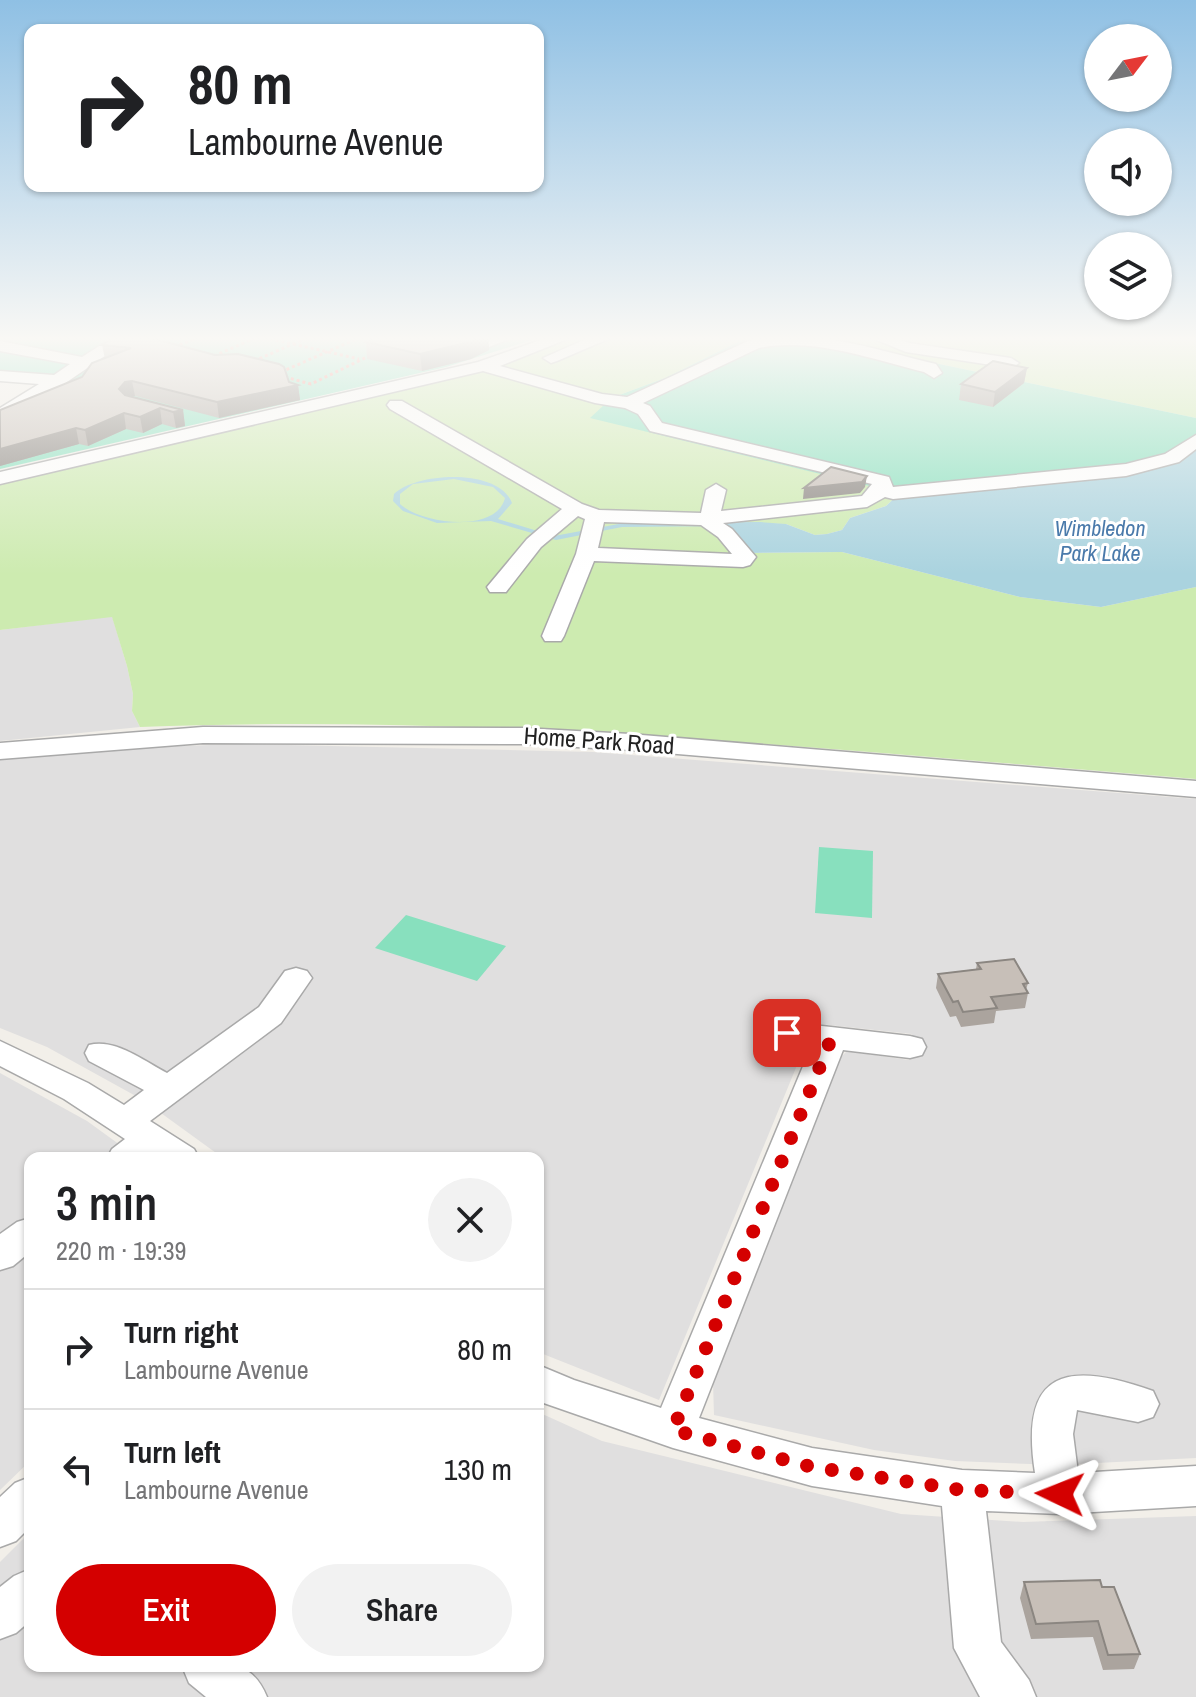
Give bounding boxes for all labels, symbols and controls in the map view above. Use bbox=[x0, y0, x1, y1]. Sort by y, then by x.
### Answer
north arrow bbox=[1084, 24, 1172, 112]
map controls bbox=[1084, 24, 1172, 320]
text: 80 m bbox=[188, 46, 293, 121]
icon: right bbox=[56, 56, 160, 160]
text: Lambourne Avenue bbox=[188, 118, 444, 166]
button: sound bbox=[1084, 128, 1172, 216]
button: layers bbox=[1084, 232, 1172, 320]
water label: Wimbledon Park Lake bbox=[1055, 513, 1145, 568]
street label: Home Park Road bbox=[523, 719, 675, 761]
pin bbox=[753, 999, 821, 1067]
icon: arrive bbox=[765, 1011, 809, 1055]
text: 3 min bbox=[56, 1170, 157, 1235]
button: close bbox=[428, 1178, 512, 1262]
text: 220 m · 19:39 bbox=[56, 1233, 186, 1268]
text: Turn right bbox=[124, 1312, 238, 1352]
icon: right bbox=[56, 1327, 100, 1371]
text: 80 m bbox=[457, 1329, 512, 1369]
text: Lambourne Avenue bbox=[124, 1352, 309, 1387]
text: Turn left bbox=[124, 1432, 221, 1472]
icon: left bbox=[56, 1447, 100, 1491]
text: 130 m bbox=[444, 1449, 512, 1489]
position arrow bbox=[1018, 1452, 1102, 1536]
text: Lambourne Avenue bbox=[124, 1472, 309, 1507]
button: Exit bbox=[56, 1564, 276, 1656]
button: Share bbox=[292, 1564, 512, 1656]

